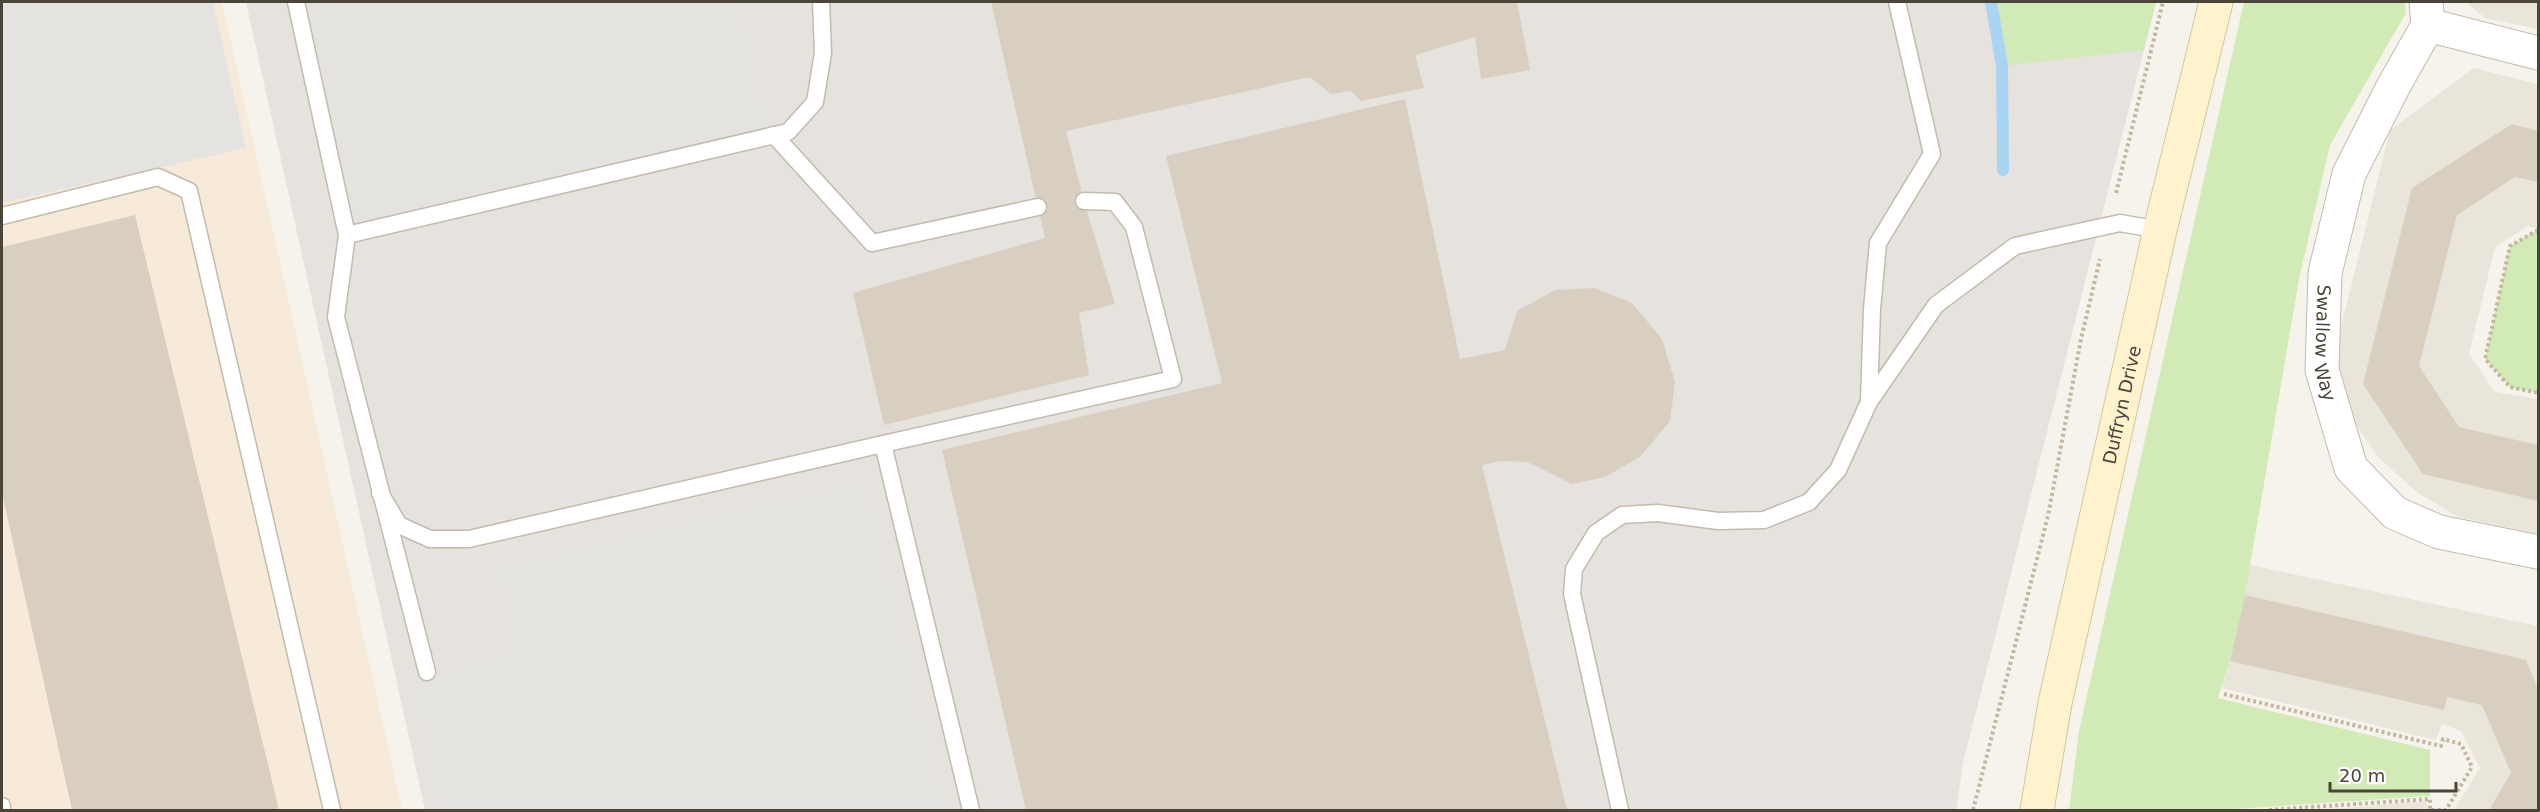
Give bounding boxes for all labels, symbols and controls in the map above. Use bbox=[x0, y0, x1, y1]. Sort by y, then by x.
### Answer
street label: Swallow Way bbox=[2310, 284, 2341, 404]
street label: Duffryn Drive bbox=[2098, 343, 2145, 466]
scale bar bbox=[2330, 755, 2456, 793]
text: 20 m bbox=[2339, 765, 2385, 786]

